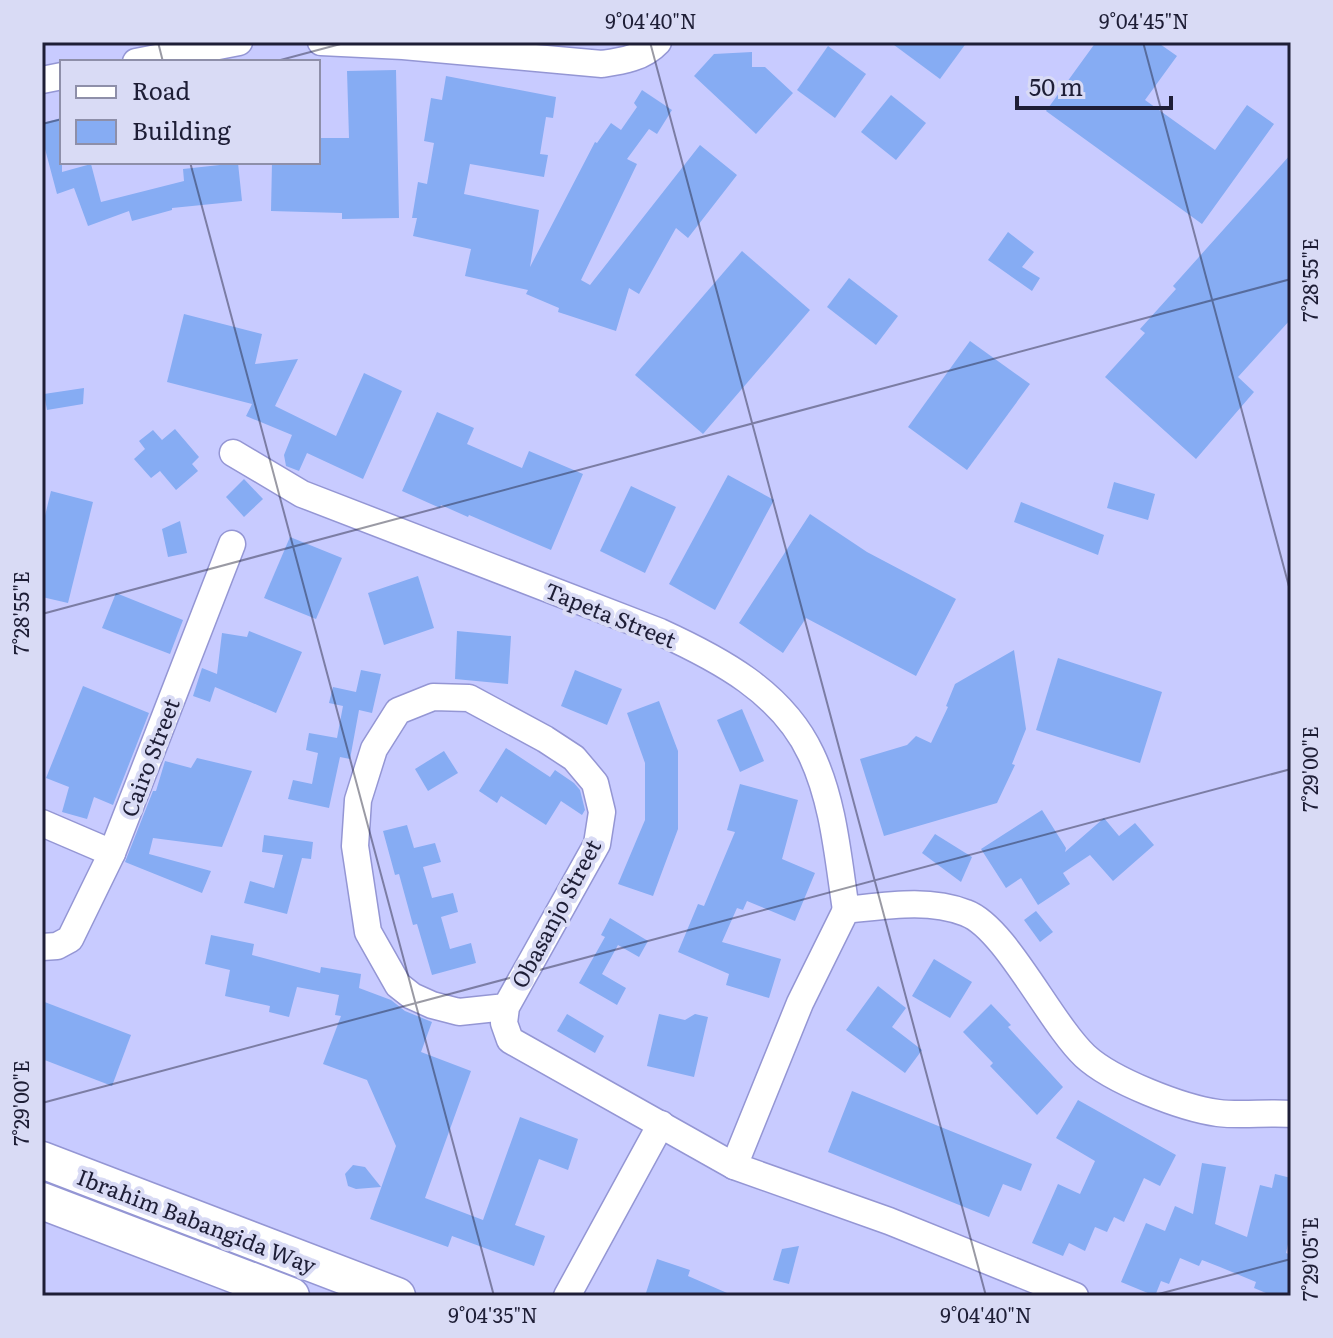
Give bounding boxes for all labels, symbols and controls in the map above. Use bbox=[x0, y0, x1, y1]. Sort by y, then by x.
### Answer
text: 9°04'40"N bbox=[605, 5, 697, 35]
text: 9°04'45"N bbox=[1099, 5, 1189, 35]
legend bbox=[60, 60, 320, 164]
scale bar bbox=[1017, 60, 1171, 110]
text: 50 m bbox=[1029, 68, 1083, 103]
text: Road bbox=[132, 72, 191, 107]
text: Building bbox=[132, 112, 231, 147]
text: 7°28'55"E bbox=[1294, 238, 1324, 322]
text: 7°28'55"E bbox=[5, 571, 35, 655]
street label: Tapeta Street bbox=[540, 573, 682, 655]
street label: Cairo Street bbox=[111, 693, 187, 821]
text: 7°29'00"E bbox=[1294, 726, 1324, 812]
street label: Obasanjo Street bbox=[502, 833, 608, 993]
text: 7°29'00"E bbox=[5, 1060, 35, 1146]
street label: Ibrahim Babangida Way bbox=[73, 1159, 322, 1281]
text: 7°29'05"E bbox=[1294, 1217, 1324, 1301]
text: 9°04'35"N bbox=[448, 1299, 538, 1329]
text: 9°04'40"N bbox=[940, 1299, 1032, 1329]

